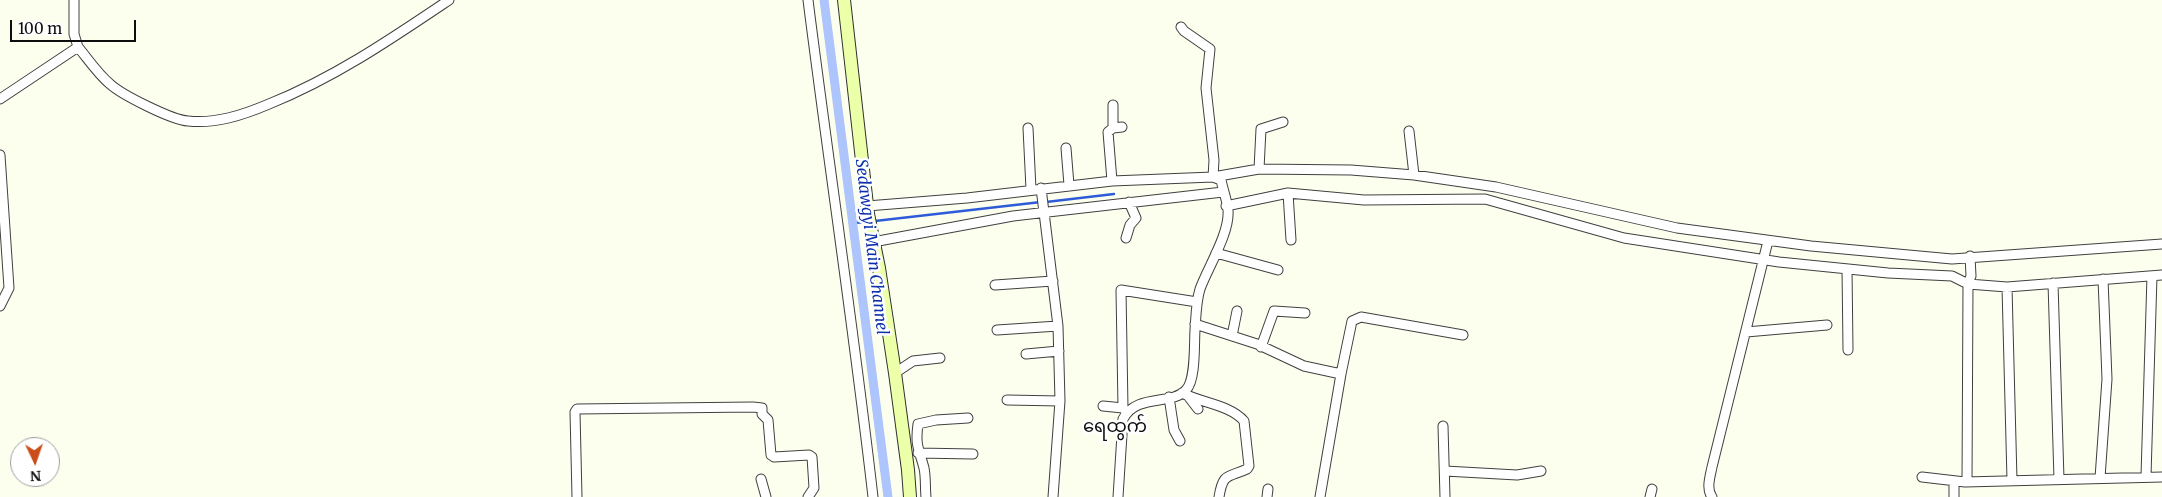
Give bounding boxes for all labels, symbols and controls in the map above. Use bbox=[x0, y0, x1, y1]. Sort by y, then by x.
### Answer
scale bar bbox=[12, 10, 139, 42]
text: 100 m bbox=[18, 19, 62, 38]
water label: Sedawgyi Main Channel bbox=[851, 158, 891, 336]
district label: ရေထွက် bbox=[1083, 416, 1147, 438]
north arrow bbox=[10, 437, 60, 487]
text: N bbox=[30, 467, 42, 485]

